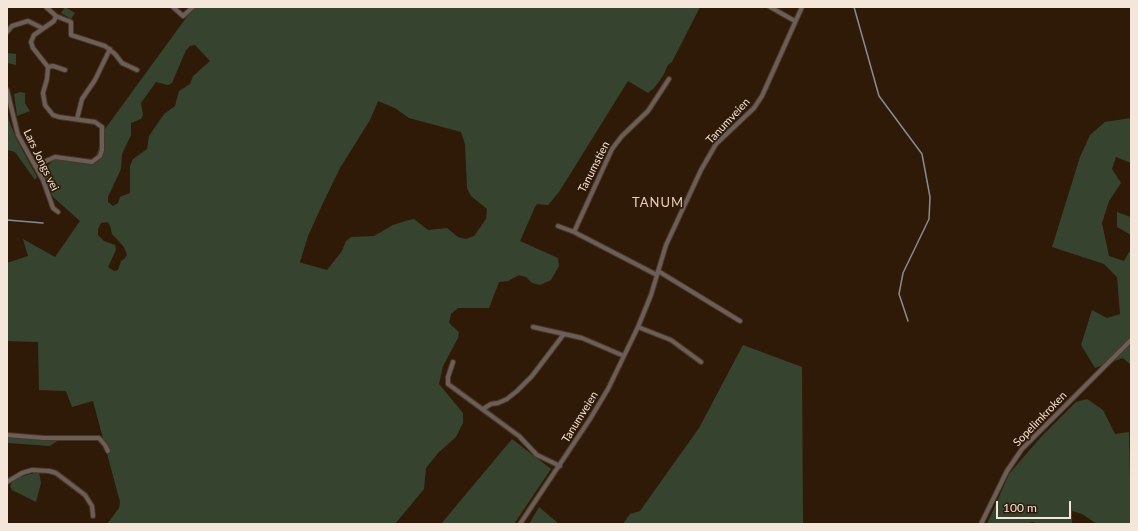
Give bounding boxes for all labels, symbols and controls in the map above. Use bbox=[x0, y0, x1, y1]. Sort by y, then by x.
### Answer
street label: Tanumveien bbox=[703, 95, 753, 147]
street label: Lars Jongs vei bbox=[20, 127, 62, 193]
street label: Tanumstien bbox=[576, 139, 612, 195]
district label: TANUM bbox=[632, 195, 684, 211]
street label: Tanumveien bbox=[559, 389, 601, 445]
street label: Sopelimkroken bbox=[1011, 389, 1069, 449]
scale bar bbox=[998, 493, 1073, 519]
text: 100 m bbox=[1003, 500, 1037, 515]

